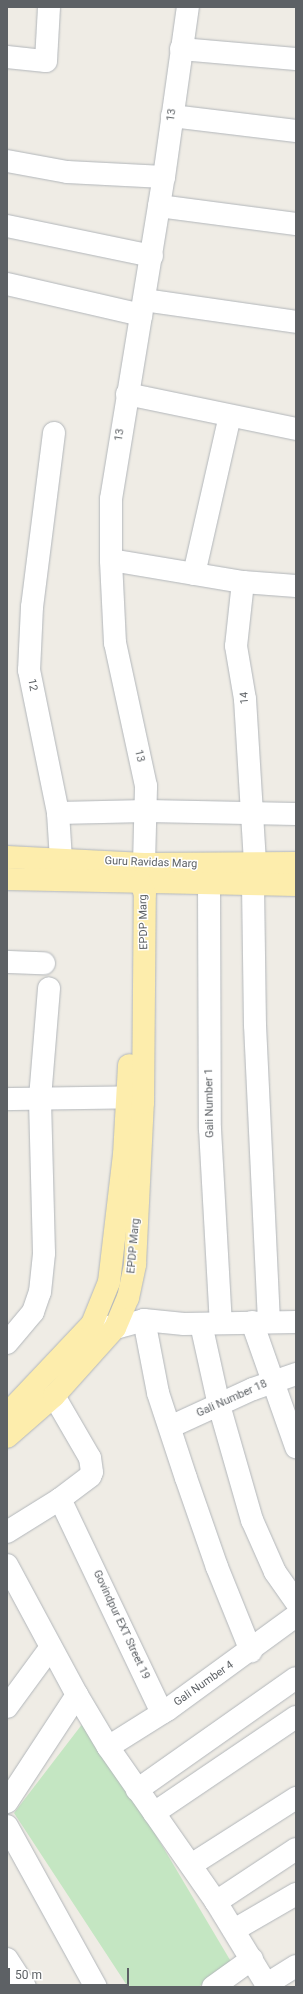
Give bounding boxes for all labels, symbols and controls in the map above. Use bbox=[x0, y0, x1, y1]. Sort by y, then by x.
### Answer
street label: 13 bbox=[165, 108, 179, 122]
street label: 13 bbox=[113, 428, 127, 442]
street label: 12 bbox=[24, 678, 40, 692]
street label: 14 bbox=[238, 691, 252, 705]
street label: 13 bbox=[131, 748, 147, 764]
street label: Guru Ravidas Marg bbox=[104, 855, 198, 871]
street label: EPDP Marg bbox=[137, 894, 151, 950]
street label: Gali Number 1 bbox=[203, 1068, 217, 1138]
street label: EPDP Marg bbox=[125, 1218, 143, 1274]
street label: Gali Number 18 bbox=[195, 1378, 269, 1420]
street label: Govindpur EXT Street 19 bbox=[90, 1568, 152, 1682]
street label: Gali Number 4 bbox=[172, 1659, 236, 1709]
scale bar bbox=[10, 1960, 131, 1986]
text: 50 m bbox=[15, 1968, 42, 1982]

